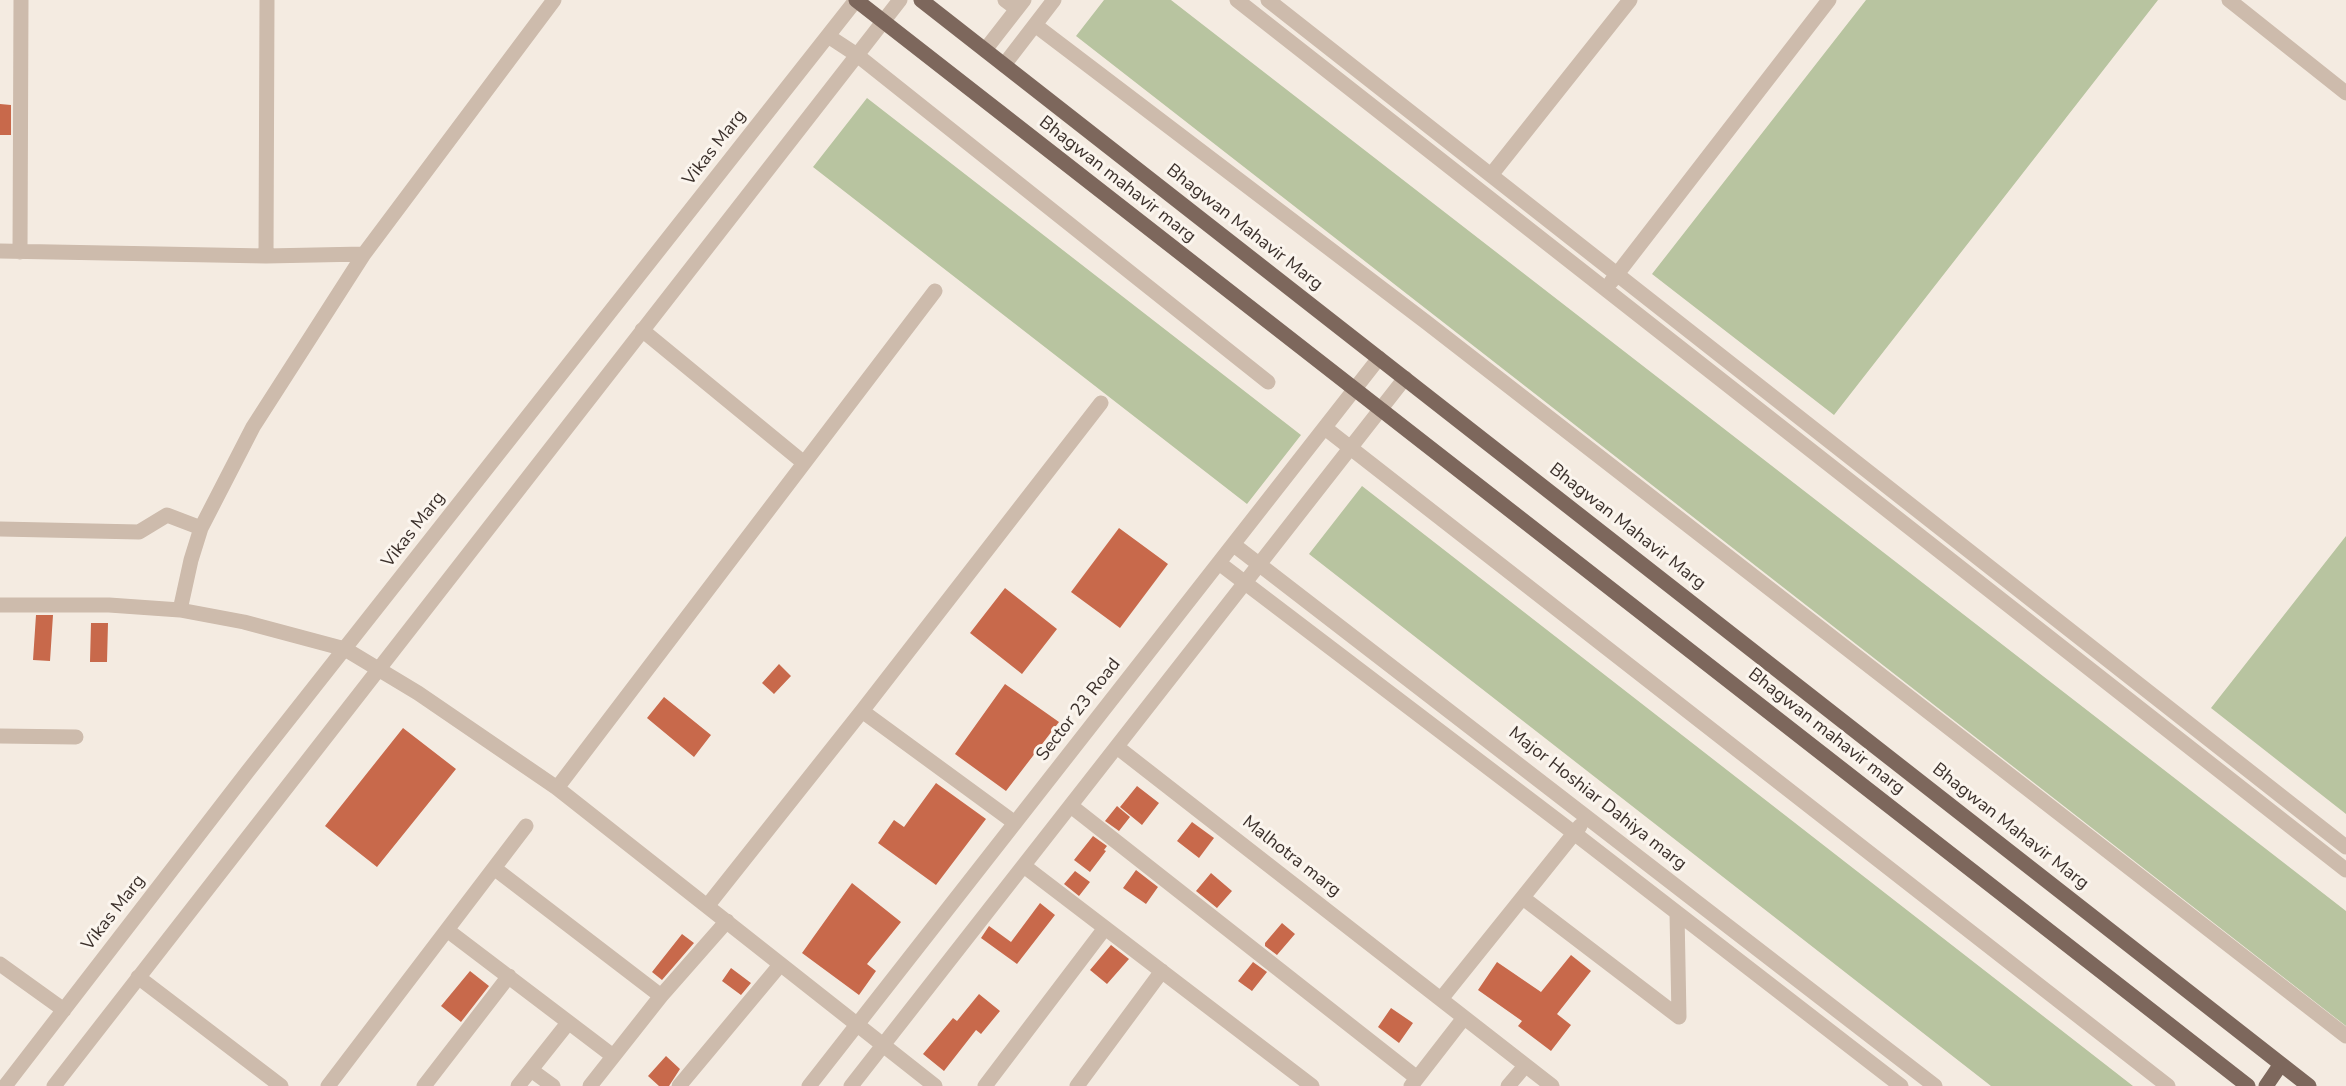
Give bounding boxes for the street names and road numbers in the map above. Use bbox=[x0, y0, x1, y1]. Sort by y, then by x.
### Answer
street label: Vikas Marg bbox=[679, 106, 751, 190]
street label: Bhagwan mahavir marg bbox=[1034, 112, 1200, 248]
street label: Bhagwan Mahavir Marg bbox=[1161, 160, 1327, 296]
street label: Bhagwan Mahavir Marg bbox=[1544, 459, 1710, 595]
street label: Vikas Marg bbox=[378, 488, 450, 572]
street label: Sector 23 Road bbox=[1032, 654, 1126, 766]
street label: Bhagwan mahavir marg bbox=[1743, 664, 1909, 800]
street label: Major Hoshiar Dahiya marg bbox=[1504, 723, 1690, 875]
street label: Bhagwan Mahavir Marg bbox=[1927, 759, 2093, 895]
street label: Malhotra marg bbox=[1237, 812, 1345, 902]
street label: Vikas Marg bbox=[78, 871, 150, 955]

